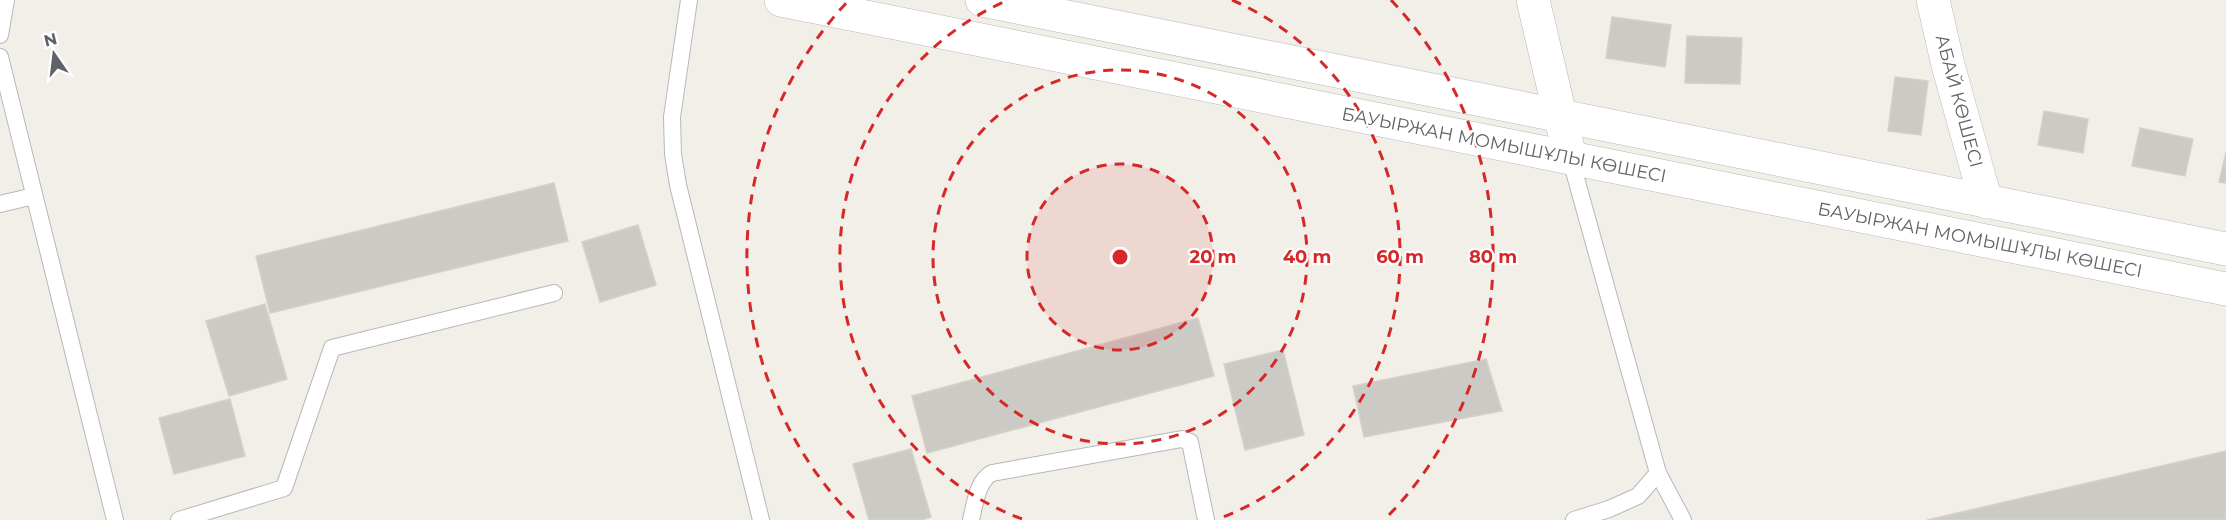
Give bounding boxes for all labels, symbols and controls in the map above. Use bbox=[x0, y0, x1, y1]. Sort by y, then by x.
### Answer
north arrow bbox=[24, 24, 84, 84]
text: N bbox=[42, 29, 59, 51]
street label: АБАЙ КӨШЕСІ bbox=[1931, 32, 1987, 170]
street label: БАУЫРЖАН МОМЫШҰЛЫ КӨШЕСІ bbox=[1340, 103, 1668, 187]
street label: БАУЫРЖАН МОМЫШҰЛЫ КӨШЕСІ bbox=[1816, 198, 2144, 282]
text: 20 m bbox=[1190, 246, 1236, 268]
text: 40 m bbox=[1283, 246, 1331, 268]
text: 60 m bbox=[1376, 246, 1424, 268]
text: 80 m bbox=[1469, 246, 1517, 268]
centre of rings bbox=[1110, 247, 1130, 267]

